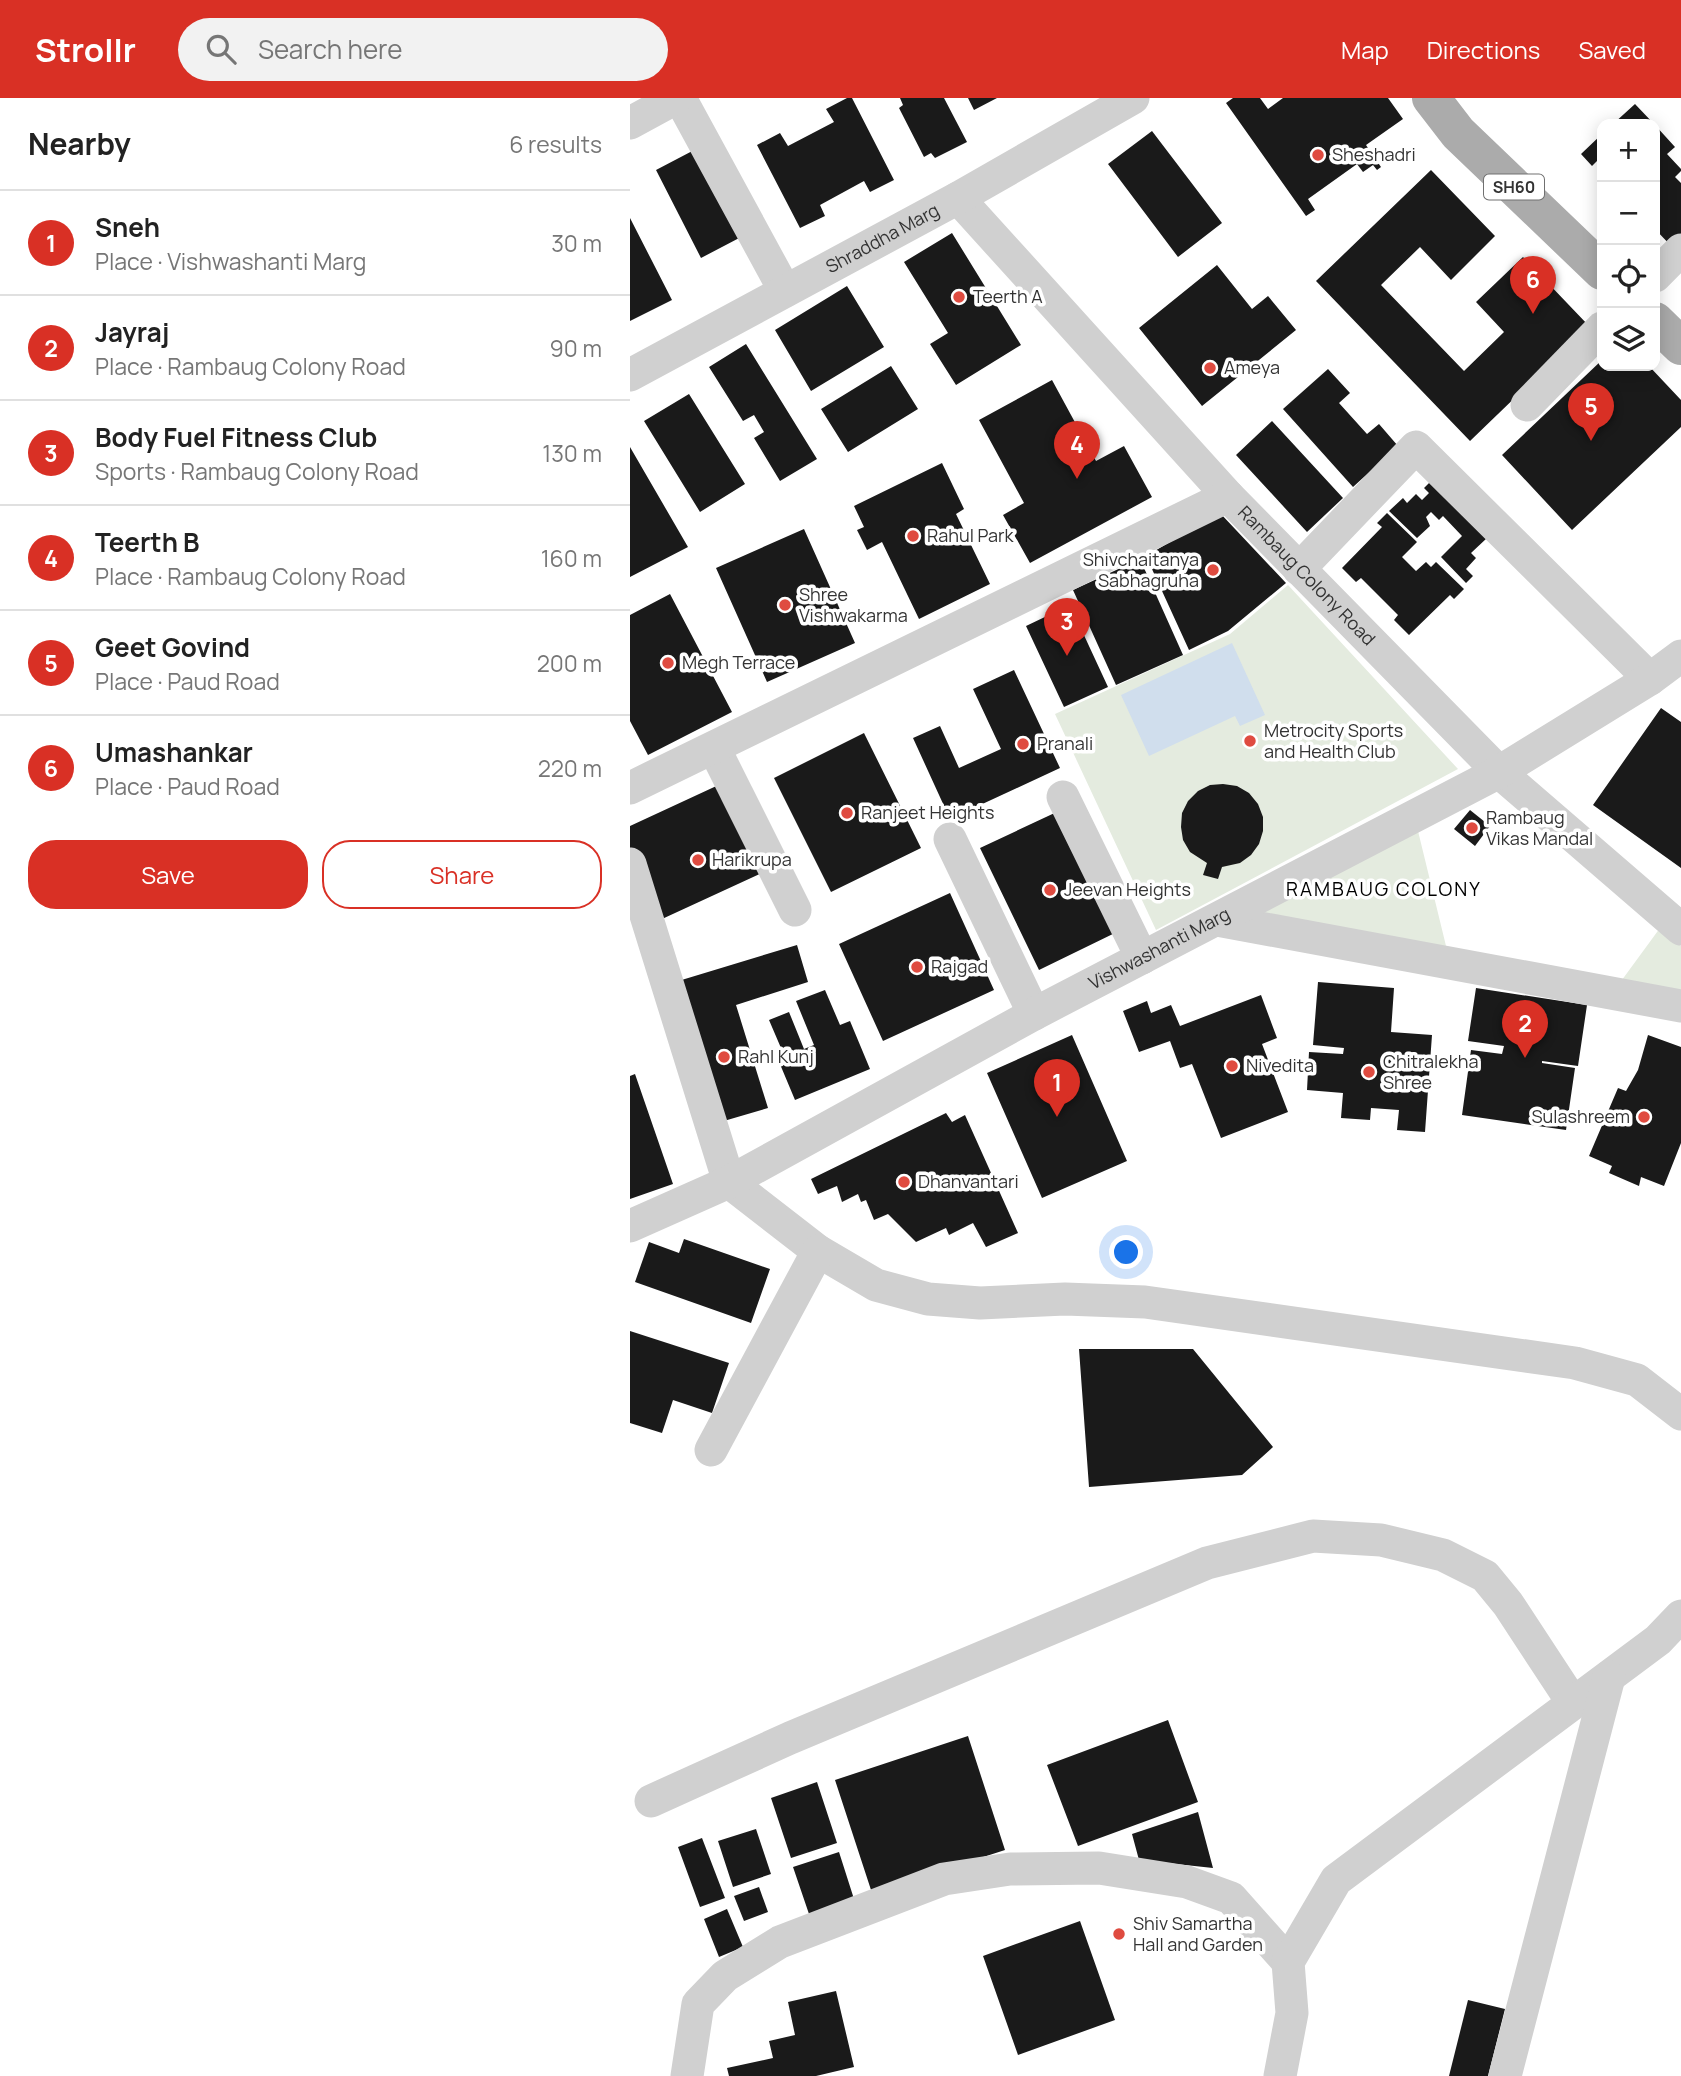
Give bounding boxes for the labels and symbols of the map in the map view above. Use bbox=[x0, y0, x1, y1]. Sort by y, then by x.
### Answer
place label: Sheshadri bbox=[1332, 142, 1416, 166]
marker: Sheshadri bbox=[1310, 147, 1326, 163]
road number: SH60 bbox=[1484, 174, 1544, 200]
street label: Shraddha Marg bbox=[821, 197, 943, 278]
pin: 6 bbox=[1510, 256, 1556, 314]
place label: Teerth A bbox=[973, 284, 1043, 308]
marker: Teerth A bbox=[951, 289, 967, 305]
place label: Ameya bbox=[1224, 355, 1280, 379]
marker: Ameya bbox=[1202, 360, 1218, 376]
pin: 5 bbox=[1568, 383, 1614, 441]
pin: 4 bbox=[1054, 421, 1100, 479]
street label: Rambaug Colony Road bbox=[1233, 500, 1381, 650]
place label: Rahul Park bbox=[927, 523, 1014, 547]
marker: Rahul Park bbox=[905, 528, 921, 544]
place label: Shivchaitanya Sabhagruha bbox=[1083, 547, 1199, 592]
marker: Shivchaitanya Sabhagruha bbox=[1205, 562, 1221, 578]
place label: Shree Vishwakarma bbox=[799, 582, 908, 627]
marker: Shree Vishwakarma bbox=[777, 597, 793, 613]
pin: 3 bbox=[1044, 598, 1090, 656]
place label: Megh Terrace bbox=[682, 650, 795, 674]
marker: Megh Terrace bbox=[660, 655, 676, 671]
place label: Metrocity Sports and Health Club bbox=[1264, 718, 1403, 763]
place label: Pranali bbox=[1037, 731, 1093, 755]
marker: Metrocity Sports and Health Club bbox=[1242, 733, 1258, 749]
marker: Pranali bbox=[1015, 736, 1031, 752]
place label: Ranjeet Heights bbox=[861, 800, 994, 824]
marker: Ranjeet Heights bbox=[839, 805, 855, 821]
place label: Rambaug Vikas Mandal bbox=[1486, 805, 1593, 850]
marker: Rambaug Vikas Mandal bbox=[1464, 820, 1480, 836]
place label: Harikrupa bbox=[712, 847, 792, 871]
marker: Harikrupa bbox=[690, 852, 706, 868]
district label: RAMBAUG COLONY bbox=[1286, 876, 1482, 902]
place label: Jeevan Heights bbox=[1064, 877, 1191, 901]
marker: Jeevan Heights bbox=[1042, 882, 1058, 898]
street label: Vishwashanti Marg bbox=[1084, 901, 1234, 994]
place label: Rajgad bbox=[931, 954, 988, 978]
marker: Rajgad bbox=[909, 959, 925, 975]
pin: 2 bbox=[1502, 1000, 1548, 1058]
place label: Rahl Kunj bbox=[738, 1044, 814, 1068]
marker: Rahl Kunj bbox=[716, 1049, 732, 1065]
place label: Chitralekha Shree bbox=[1383, 1049, 1478, 1094]
place label: Nivedita bbox=[1246, 1053, 1314, 1077]
marker: Nivedita bbox=[1224, 1058, 1240, 1074]
pin: 1 bbox=[1034, 1059, 1080, 1117]
marker: Chitralekha Shree bbox=[1361, 1064, 1377, 1080]
place label: Sulashreem bbox=[1532, 1104, 1630, 1128]
marker: Sulashreem bbox=[1636, 1109, 1652, 1125]
place label: Dhanvantari bbox=[918, 1169, 1019, 1193]
marker: Dhanvantari bbox=[896, 1174, 912, 1190]
your location bbox=[1109, 1235, 1143, 1269]
place label: Shiv Samartha Hall and Garden bbox=[1133, 1911, 1263, 1956]
marker: Shiv Samartha Hall and Garden bbox=[1111, 1926, 1127, 1942]

